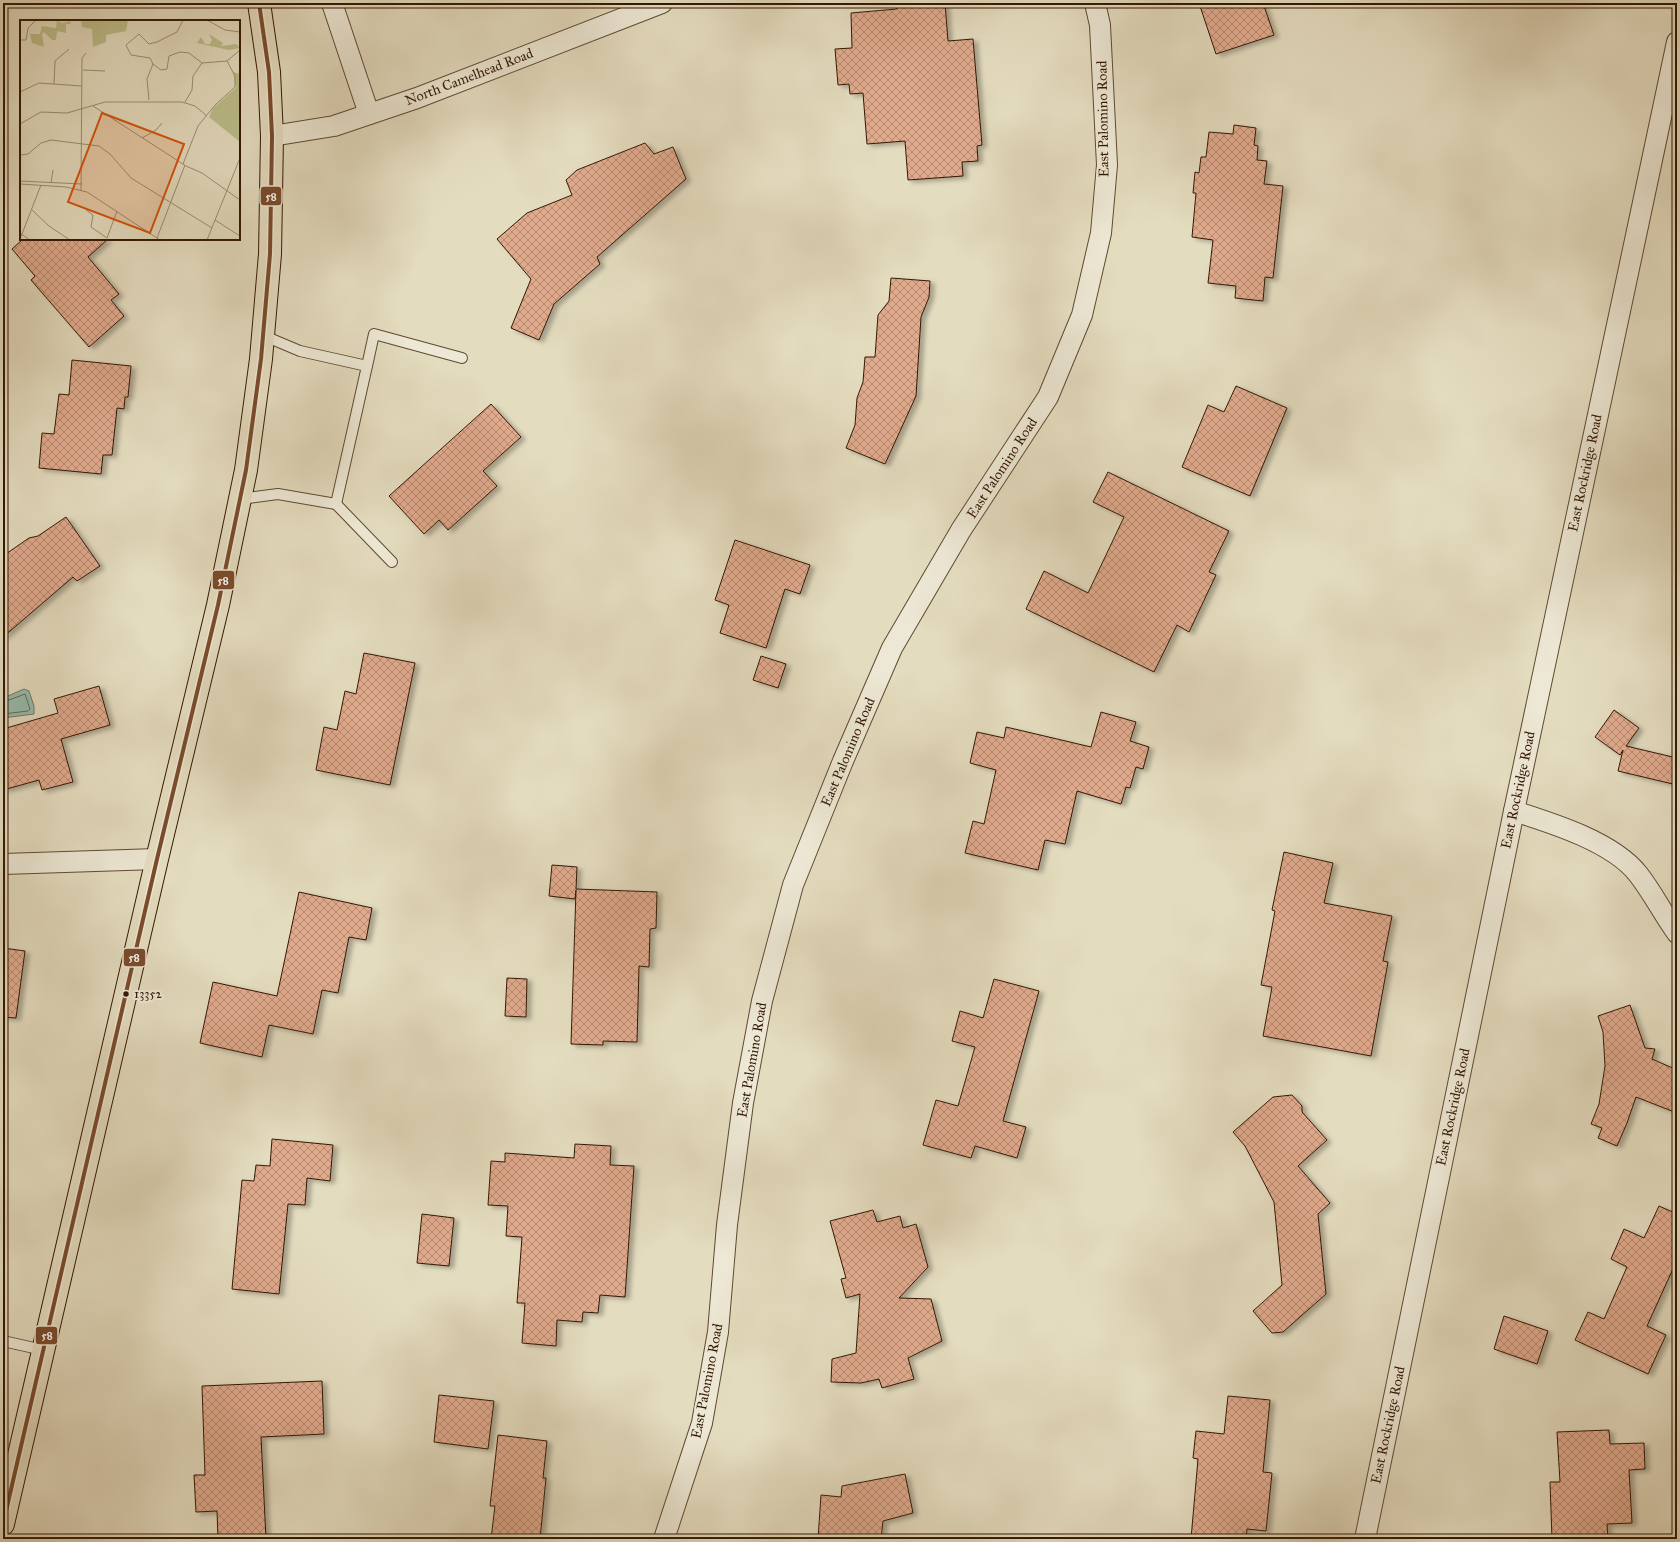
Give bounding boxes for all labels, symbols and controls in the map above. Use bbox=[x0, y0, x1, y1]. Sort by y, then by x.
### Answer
inset map bbox=[20, 20, 240, 240]
street label: North Camelhead Road bbox=[403, 45, 535, 109]
street label: East Palomino Road bbox=[1093, 60, 1113, 178]
line badge: 58 bbox=[260, 186, 282, 206]
text: 58 bbox=[266, 190, 277, 203]
street label: East Rockridge Road bbox=[1564, 413, 1606, 533]
street label: East Palomino Road bbox=[963, 414, 1041, 522]
line badge: 58 bbox=[212, 570, 235, 590]
text: 58 bbox=[218, 574, 229, 587]
street label: East Palomino Road bbox=[817, 695, 879, 809]
street label: East Rockridge Road bbox=[1497, 730, 1539, 850]
line badge: 58 bbox=[123, 948, 146, 967]
text: 58 bbox=[129, 951, 140, 964]
place label: 13352 bbox=[134, 986, 163, 1002]
marker: 13352 bbox=[121, 989, 131, 999]
street label: East Palomino Road bbox=[733, 1001, 771, 1119]
street label: East Rockridge Road bbox=[1432, 1047, 1474, 1167]
street label: East Palomino Road bbox=[688, 1322, 726, 1440]
line badge: 58 bbox=[35, 1326, 58, 1345]
text: 58 bbox=[42, 1329, 53, 1342]
street label: East Rockridge Road bbox=[1367, 1365, 1409, 1485]

